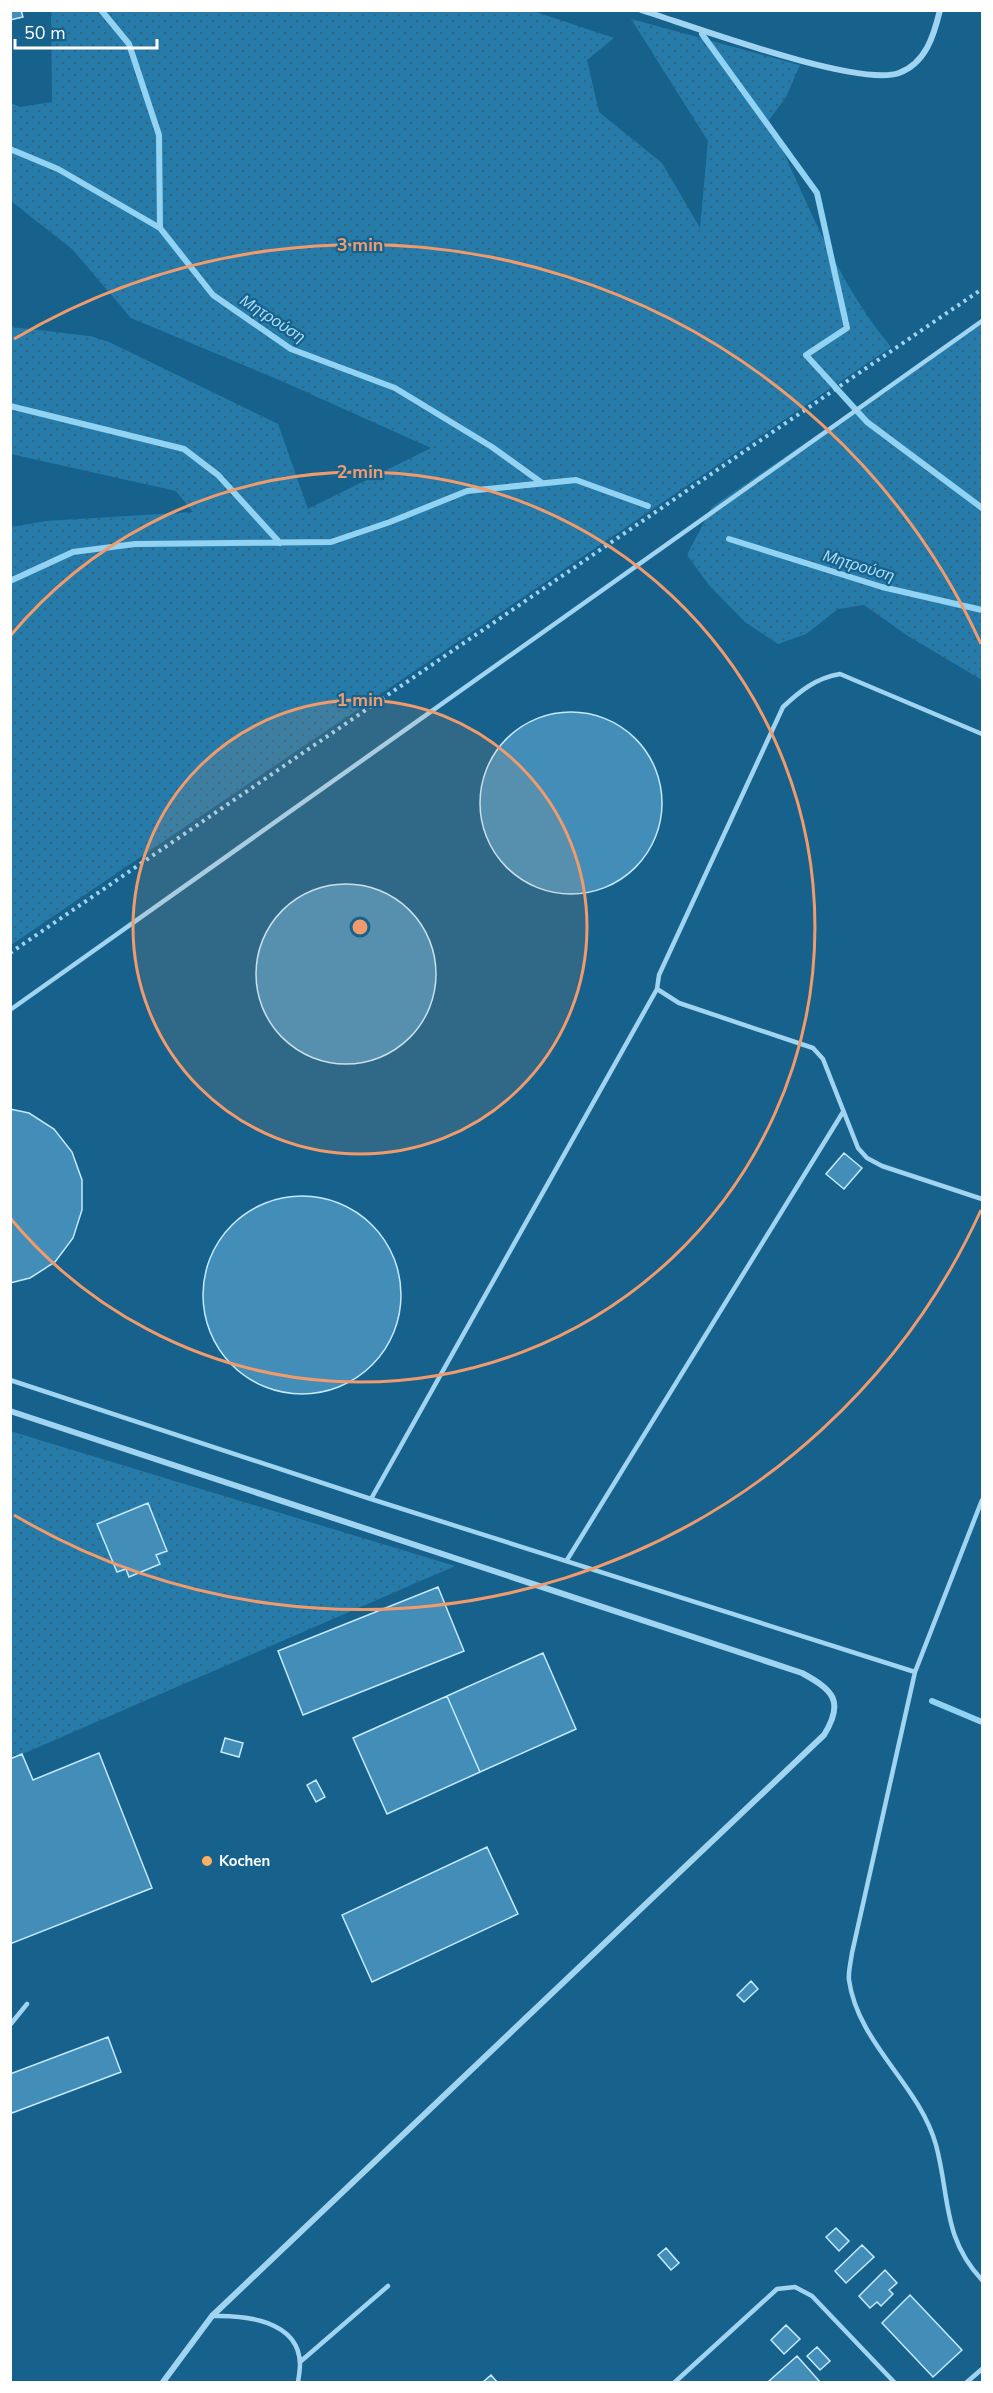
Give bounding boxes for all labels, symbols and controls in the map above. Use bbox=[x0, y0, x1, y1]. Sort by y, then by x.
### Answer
scale bar bbox=[15, 12, 158, 50]
text: 50 m bbox=[24, 21, 66, 45]
text: 3 min bbox=[337, 233, 383, 257]
water label: Μητρούση bbox=[236, 290, 309, 348]
text: 2 min bbox=[337, 460, 383, 484]
water label: Μητρούση bbox=[820, 545, 897, 587]
text: 1 min bbox=[337, 688, 383, 712]
centre of rings bbox=[350, 917, 370, 937]
place label: Kochen bbox=[219, 1851, 270, 1871]
marker: Kochen bbox=[200, 1854, 214, 1868]

